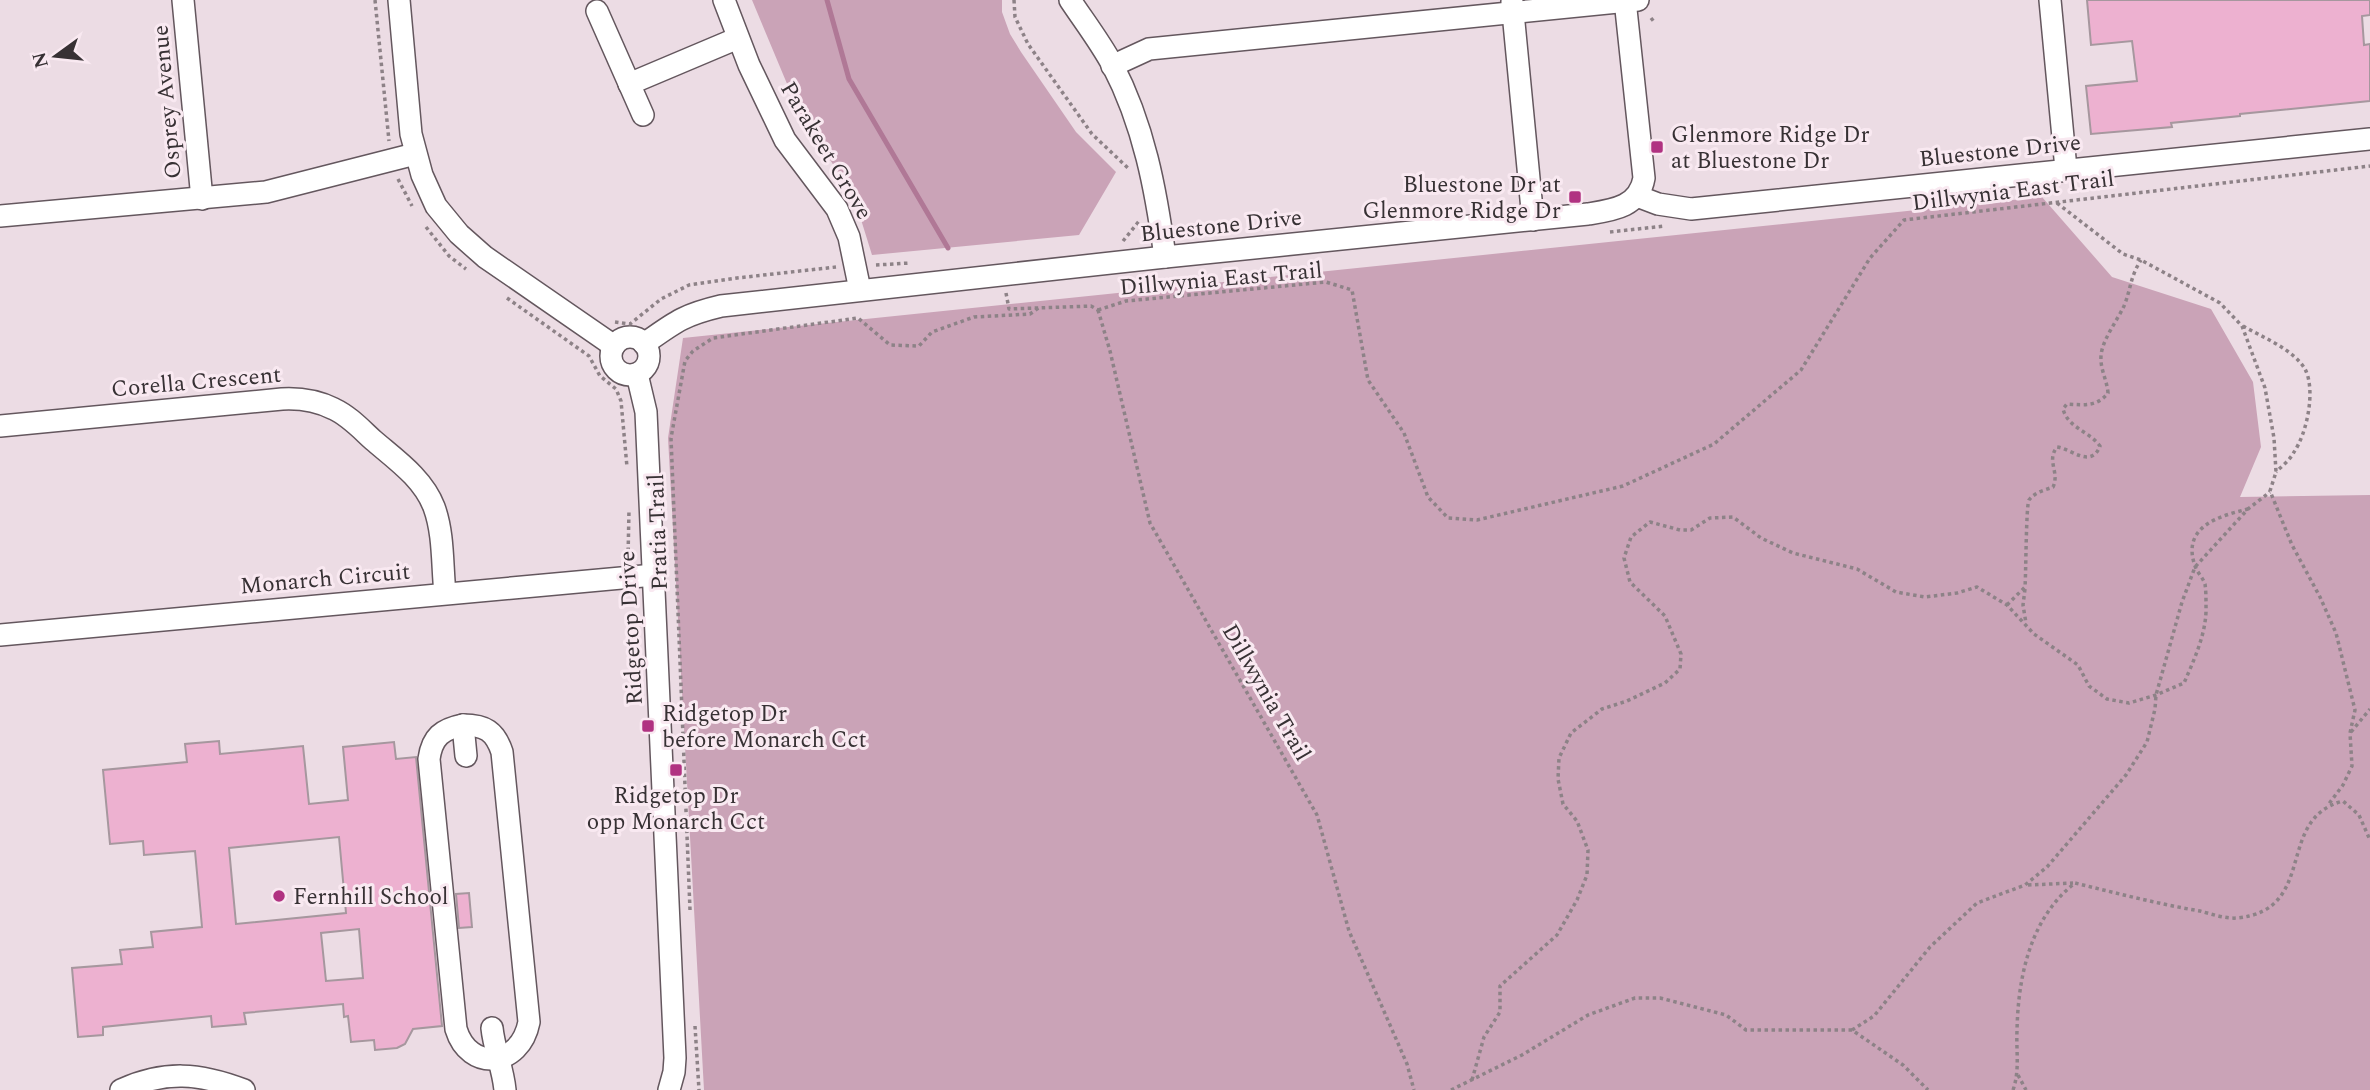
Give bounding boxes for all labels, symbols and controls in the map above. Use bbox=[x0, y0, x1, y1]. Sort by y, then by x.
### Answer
north arrow bbox=[21, 21, 91, 91]
street label: Osprey Avenue bbox=[143, 23, 192, 180]
text: N bbox=[25, 49, 57, 71]
street label: Parakeet Grove bbox=[771, 75, 881, 227]
place label: Glenmore Ridge Dr at Bluestone Dr bbox=[1671, 118, 1870, 179]
street label: Bluestone Drive bbox=[1917, 126, 2083, 177]
marker: Glenmore Ridge Dr at Bluestone Dr bbox=[1649, 139, 1665, 155]
street label: Dillwynia East Trail bbox=[1910, 162, 2116, 221]
place label: Bluestone Dr at Glenmore Ridge Dr bbox=[1362, 168, 1561, 229]
marker: Bluestone Dr at Glenmore Ridge Dr bbox=[1567, 189, 1583, 205]
street label: Bluestone Drive bbox=[1138, 201, 1304, 252]
street label: Dillwynia East Trail bbox=[1118, 253, 1324, 306]
street label: Corella Crescent bbox=[110, 358, 283, 407]
street label: Pratia Trail bbox=[639, 473, 678, 591]
street label: Ridgetop Drive bbox=[610, 550, 653, 706]
street label: Monarch Circuit bbox=[239, 555, 412, 604]
street label: Dillwynia Trail bbox=[1212, 617, 1319, 768]
place label: Ridgetop Dr before Monarch Cct bbox=[662, 697, 867, 758]
marker: Ridgetop Dr before Monarch Cct bbox=[640, 718, 656, 734]
marker: Ridgetop Dr opp Monarch Cct bbox=[668, 762, 684, 778]
place label: Ridgetop Dr opp Monarch Cct bbox=[587, 779, 765, 840]
place label: Fernhill School bbox=[293, 880, 449, 915]
marker: Fernhill School bbox=[271, 888, 287, 904]

